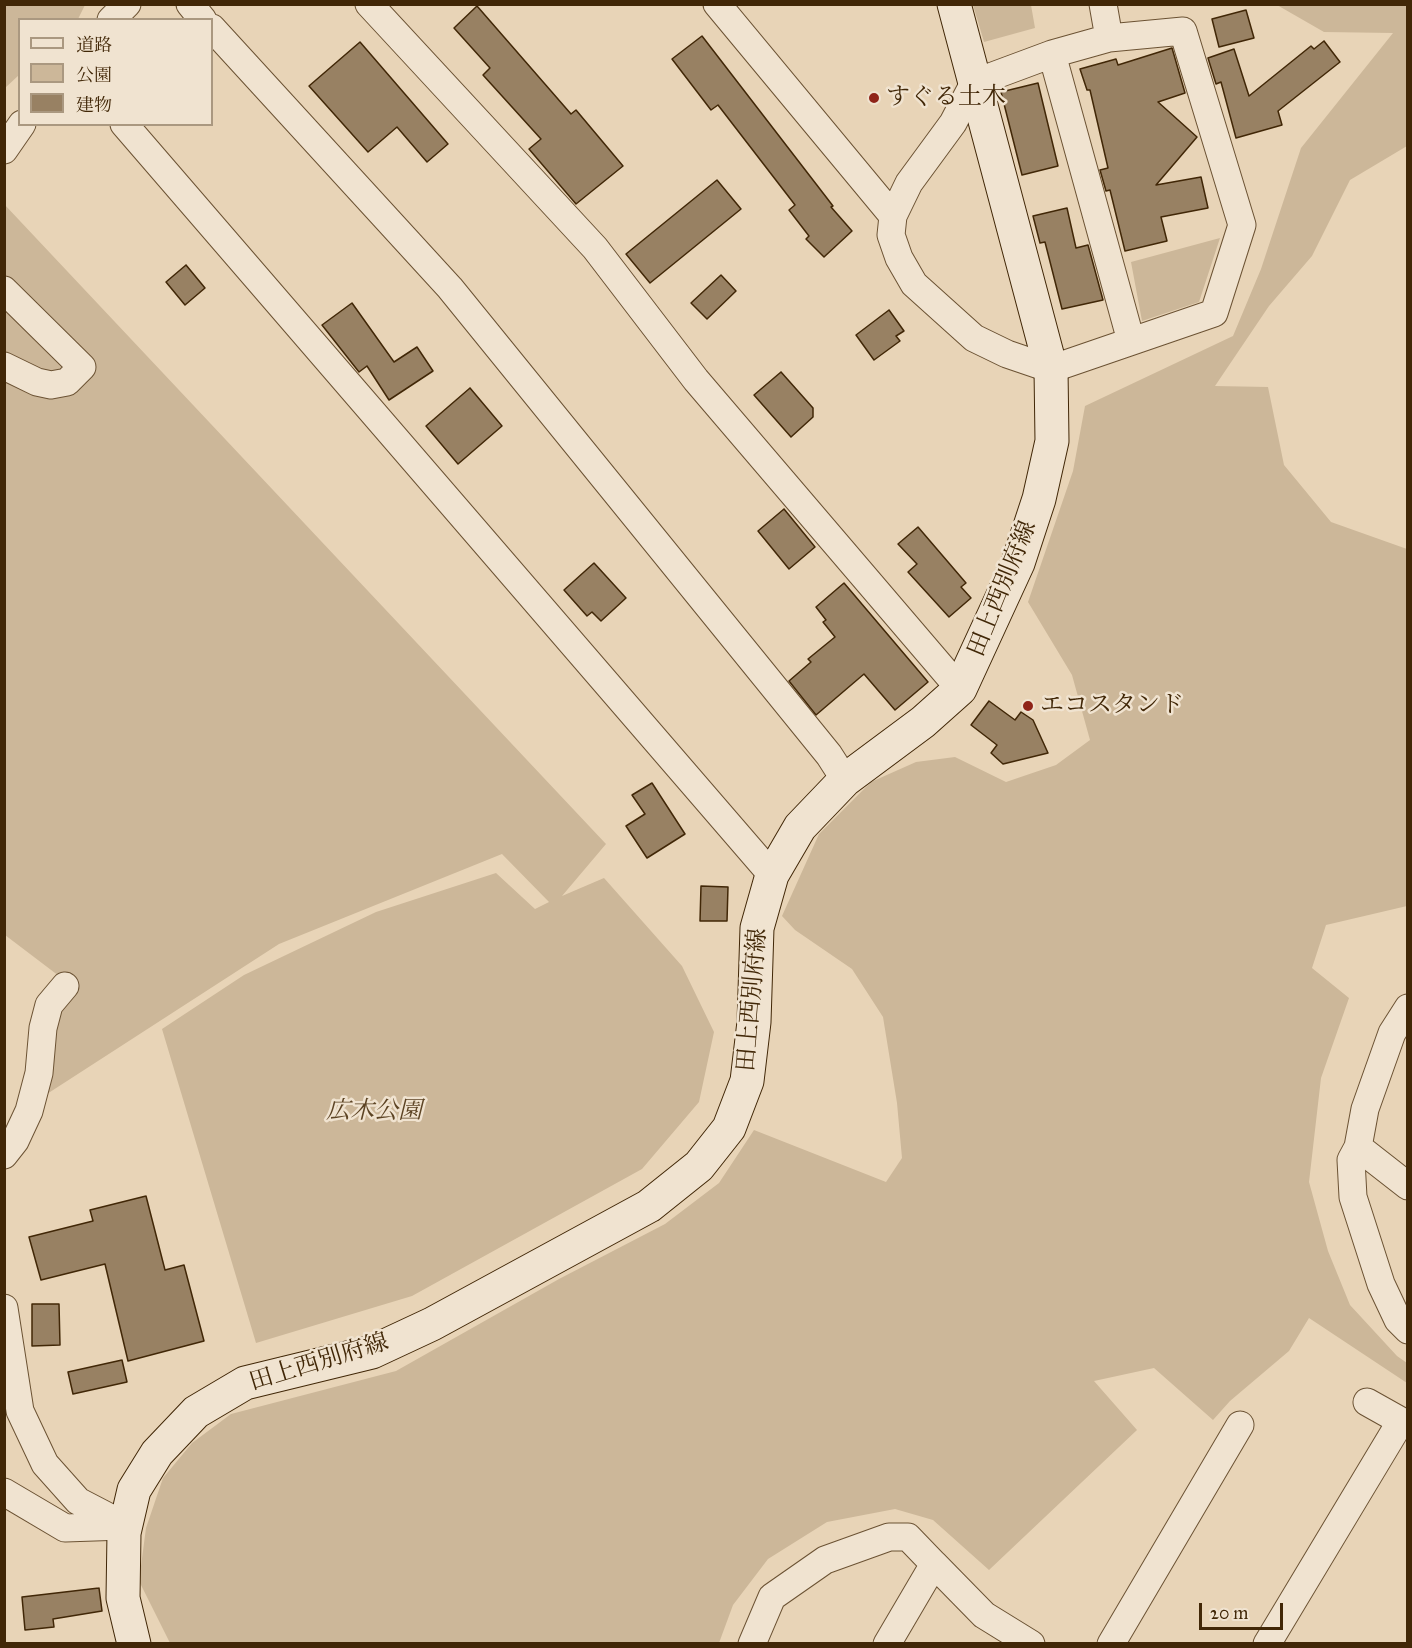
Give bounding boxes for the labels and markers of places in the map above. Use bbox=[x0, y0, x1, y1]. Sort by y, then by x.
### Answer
place label: すぐる土木 bbox=[886, 84, 1006, 112]
marker: すぐる土木 bbox=[867, 91, 881, 105]
place label: エコスタンド bbox=[1040, 692, 1184, 720]
marker: エコスタンド bbox=[1021, 699, 1035, 713]

